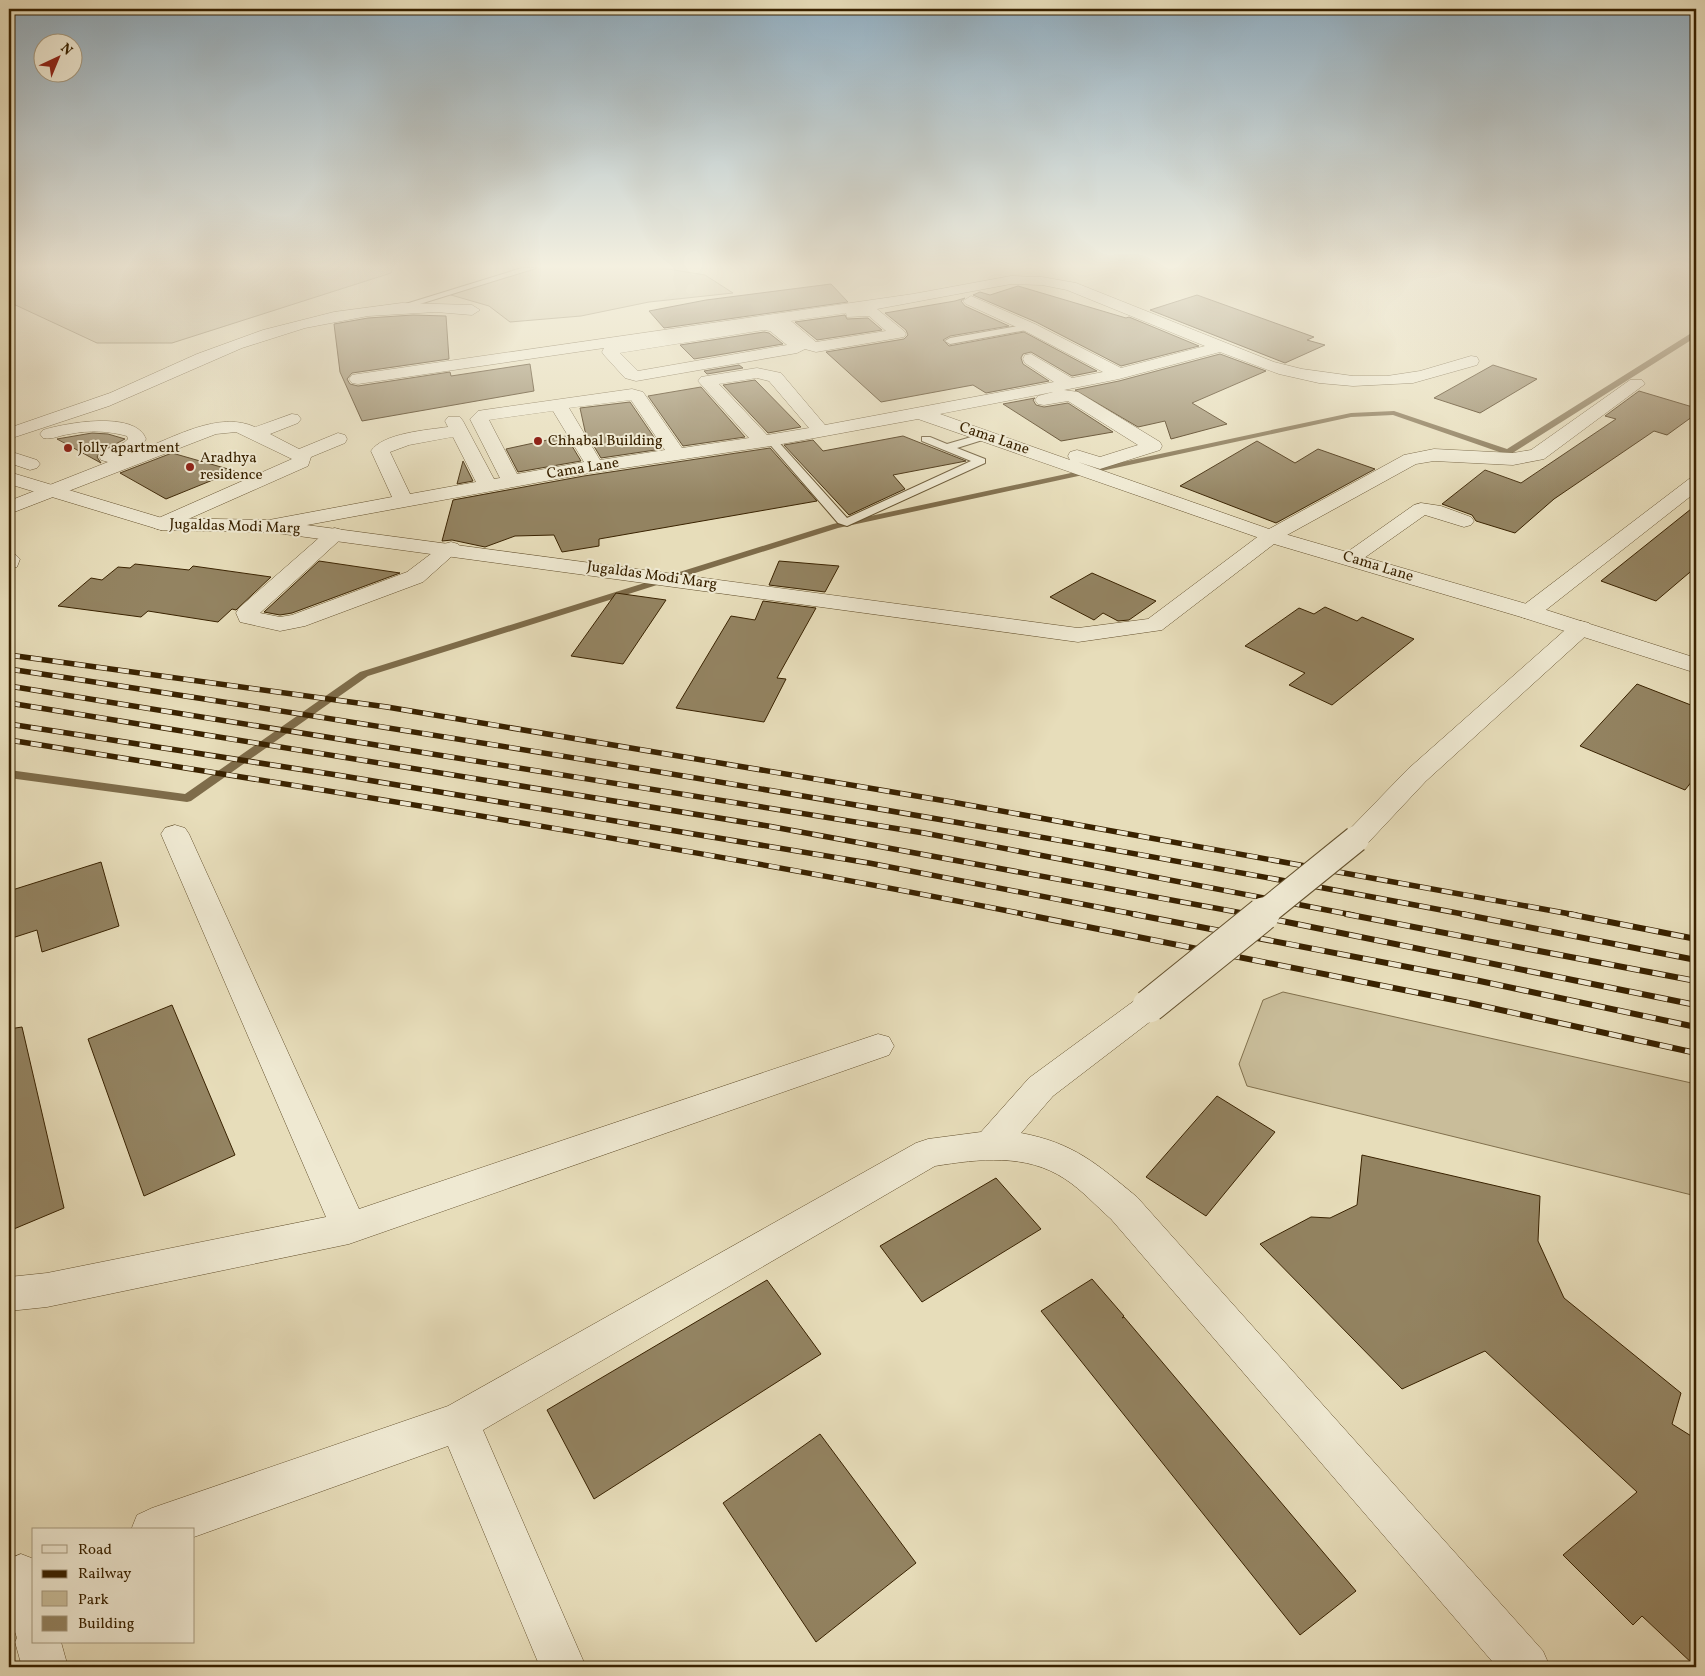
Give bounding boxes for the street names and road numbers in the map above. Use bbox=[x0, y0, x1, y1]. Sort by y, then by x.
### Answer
street label: Cama Lane bbox=[956, 417, 1032, 461]
street label: Cama Lane bbox=[545, 453, 621, 485]
street label: Jugaldas Modi Marg bbox=[169, 514, 301, 540]
street label: Cama Lane bbox=[1340, 546, 1416, 588]
street label: Jugaldas Modi Marg bbox=[585, 556, 719, 596]

